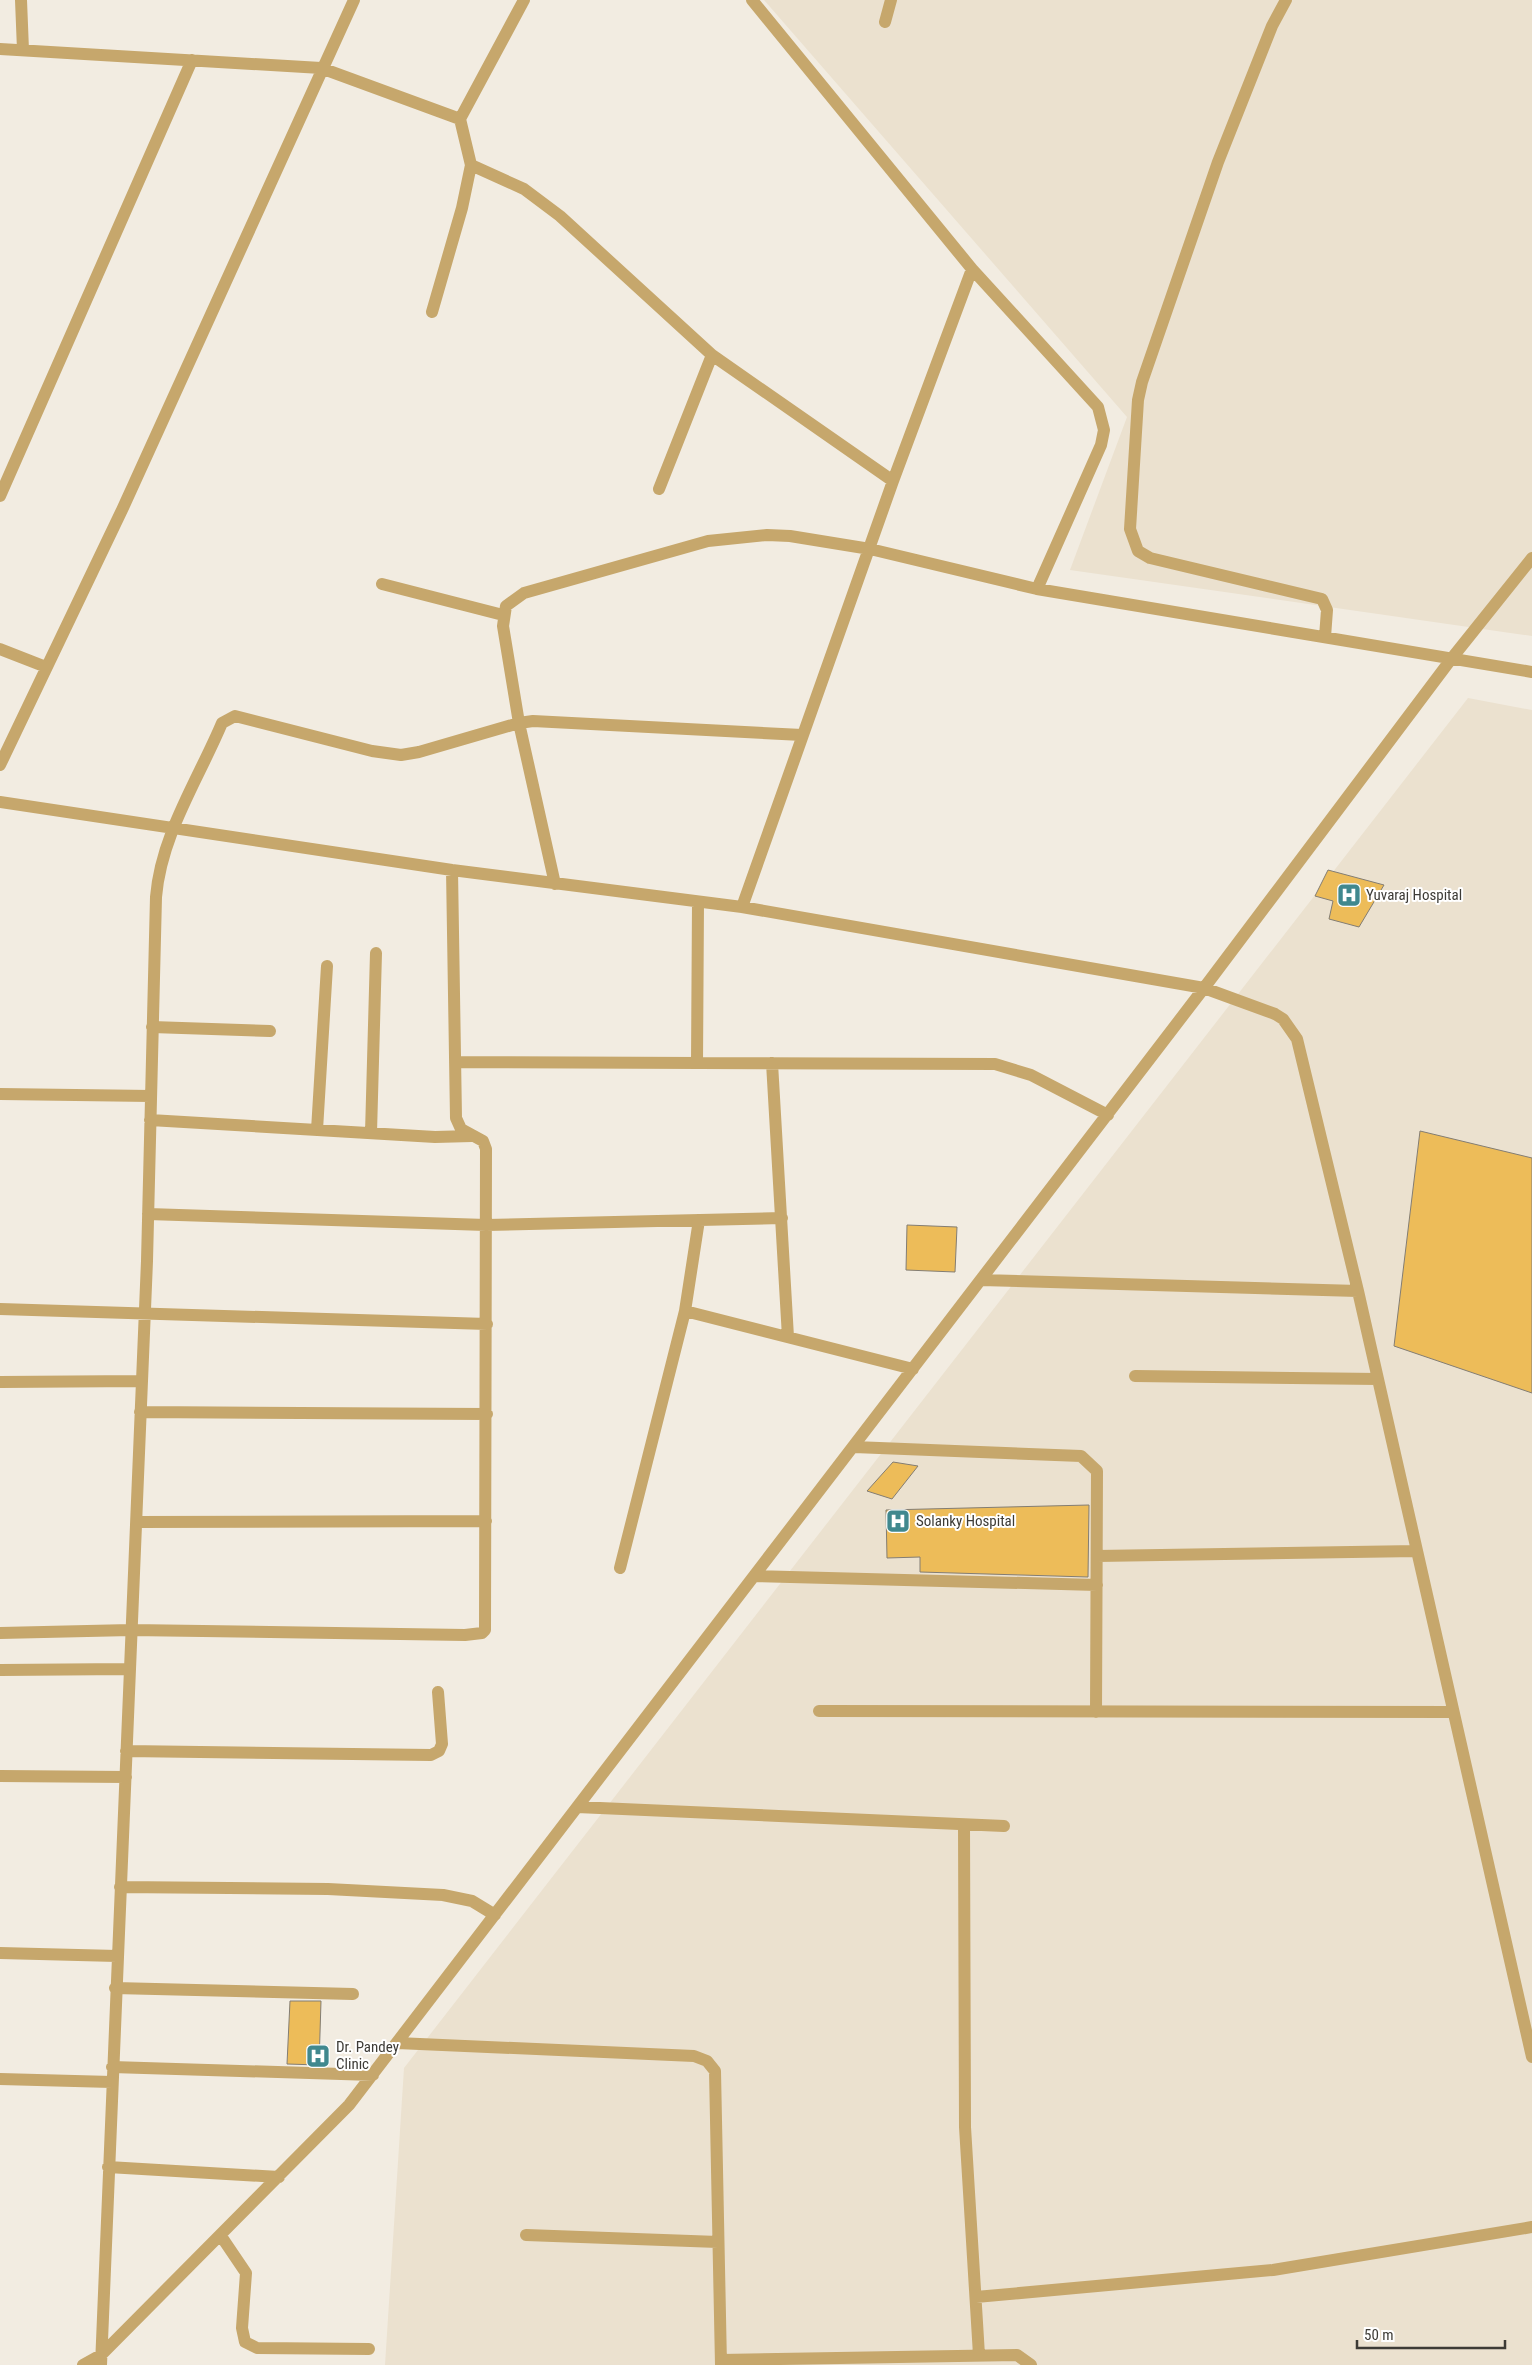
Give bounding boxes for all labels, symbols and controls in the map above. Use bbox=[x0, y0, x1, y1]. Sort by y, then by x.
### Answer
hospital icon: Yuvaraj Hospital bbox=[1336, 882, 1362, 908]
place label: Yuvaraj Hospital bbox=[1366, 886, 1462, 904]
hospital icon: Solanky Hospital bbox=[885, 1508, 911, 1534]
place label: Solanky Hospital bbox=[916, 1512, 1015, 1530]
place label: Dr. Pandey Clinic bbox=[336, 2038, 399, 2073]
hospital icon: Dr. Pandey Clinic bbox=[305, 2043, 331, 2069]
scale bar bbox=[1357, 2318, 1504, 2350]
text: 50 m bbox=[1364, 2326, 1394, 2344]

